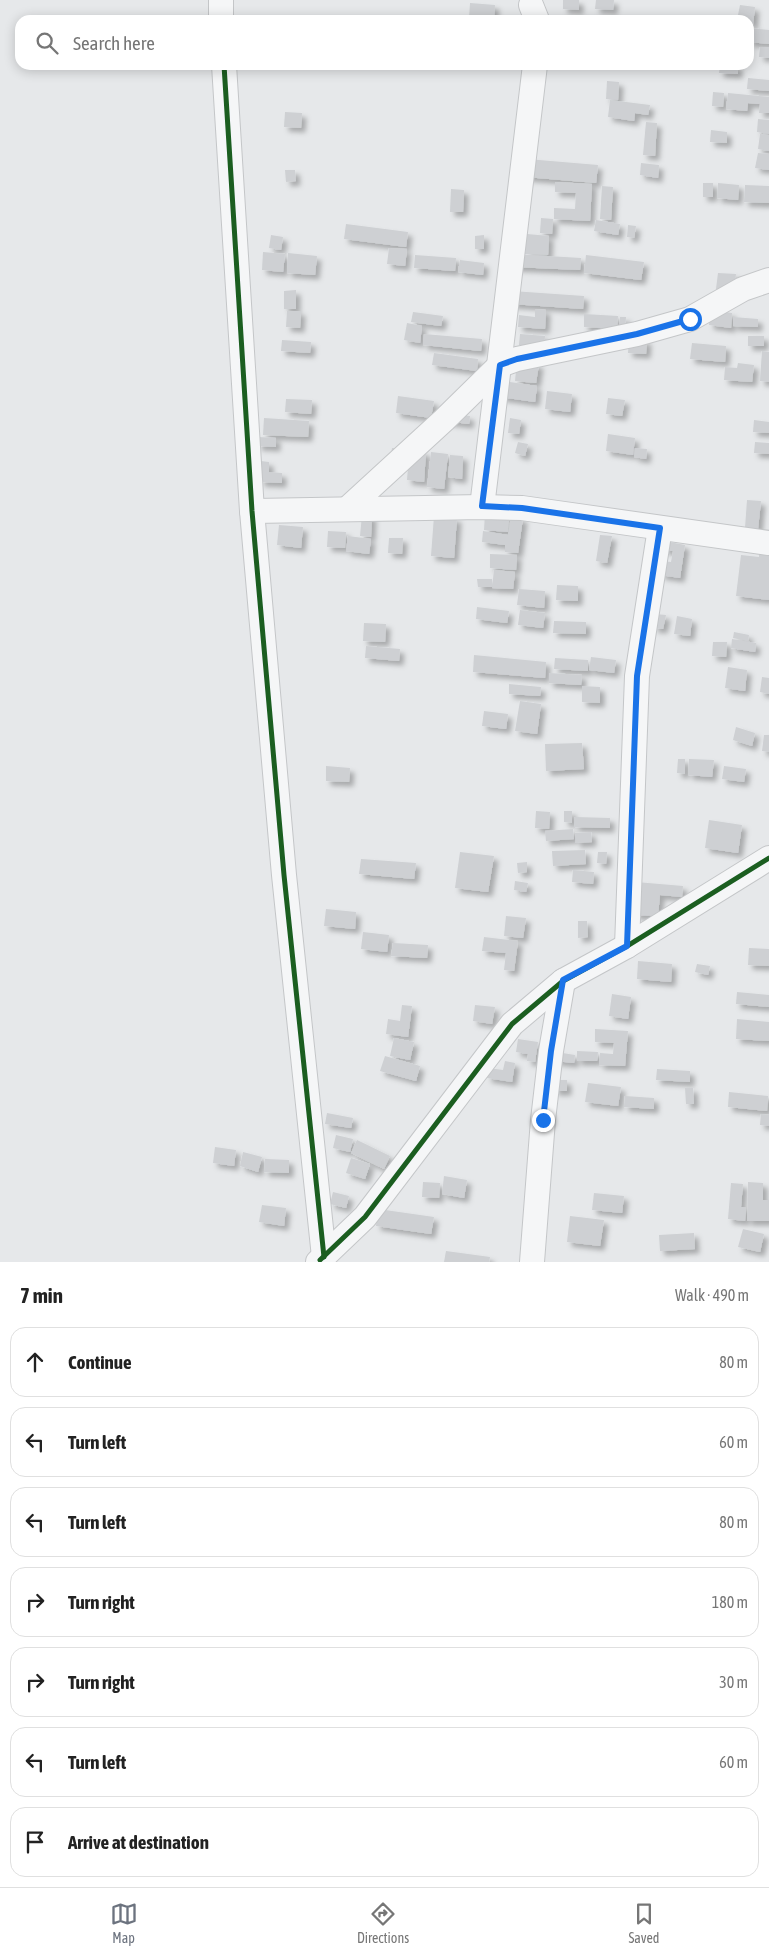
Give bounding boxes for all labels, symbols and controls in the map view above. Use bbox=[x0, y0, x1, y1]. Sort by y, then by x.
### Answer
search box bbox=[15, 15, 754, 70]
icon: search bbox=[33, 29, 61, 57]
text: Search here bbox=[73, 32, 155, 54]
route start bbox=[679, 308, 702, 331]
route end bbox=[532, 1109, 555, 1132]
text: 7 min bbox=[20, 1283, 63, 1307]
text: Walk · 490 m bbox=[675, 1286, 749, 1304]
icon: ahead bbox=[21, 1348, 49, 1376]
text: Continue bbox=[68, 1351, 132, 1373]
text: 80 m bbox=[719, 1353, 748, 1371]
icon: left bbox=[21, 1428, 49, 1456]
text: Turn left bbox=[68, 1431, 126, 1453]
text: 60 m bbox=[719, 1433, 748, 1451]
icon: left bbox=[21, 1508, 49, 1536]
text: Turn left bbox=[68, 1511, 126, 1533]
text: 80 m bbox=[719, 1513, 748, 1531]
icon: right bbox=[21, 1588, 49, 1616]
text: Turn right bbox=[68, 1591, 135, 1613]
text: 180 m bbox=[712, 1593, 748, 1611]
icon: right bbox=[21, 1668, 49, 1696]
text: Turn right bbox=[68, 1671, 135, 1693]
text: 30 m bbox=[719, 1673, 748, 1691]
icon: left bbox=[21, 1748, 49, 1776]
text: Turn left bbox=[68, 1751, 126, 1773]
text: 60 m bbox=[719, 1753, 748, 1771]
icon: arrive bbox=[21, 1828, 49, 1856]
text: Arrive at destination bbox=[68, 1831, 209, 1853]
tab: Map bbox=[110, 1900, 138, 1946]
tab: Directions bbox=[357, 1900, 409, 1946]
tab: Saved bbox=[628, 1900, 659, 1946]

